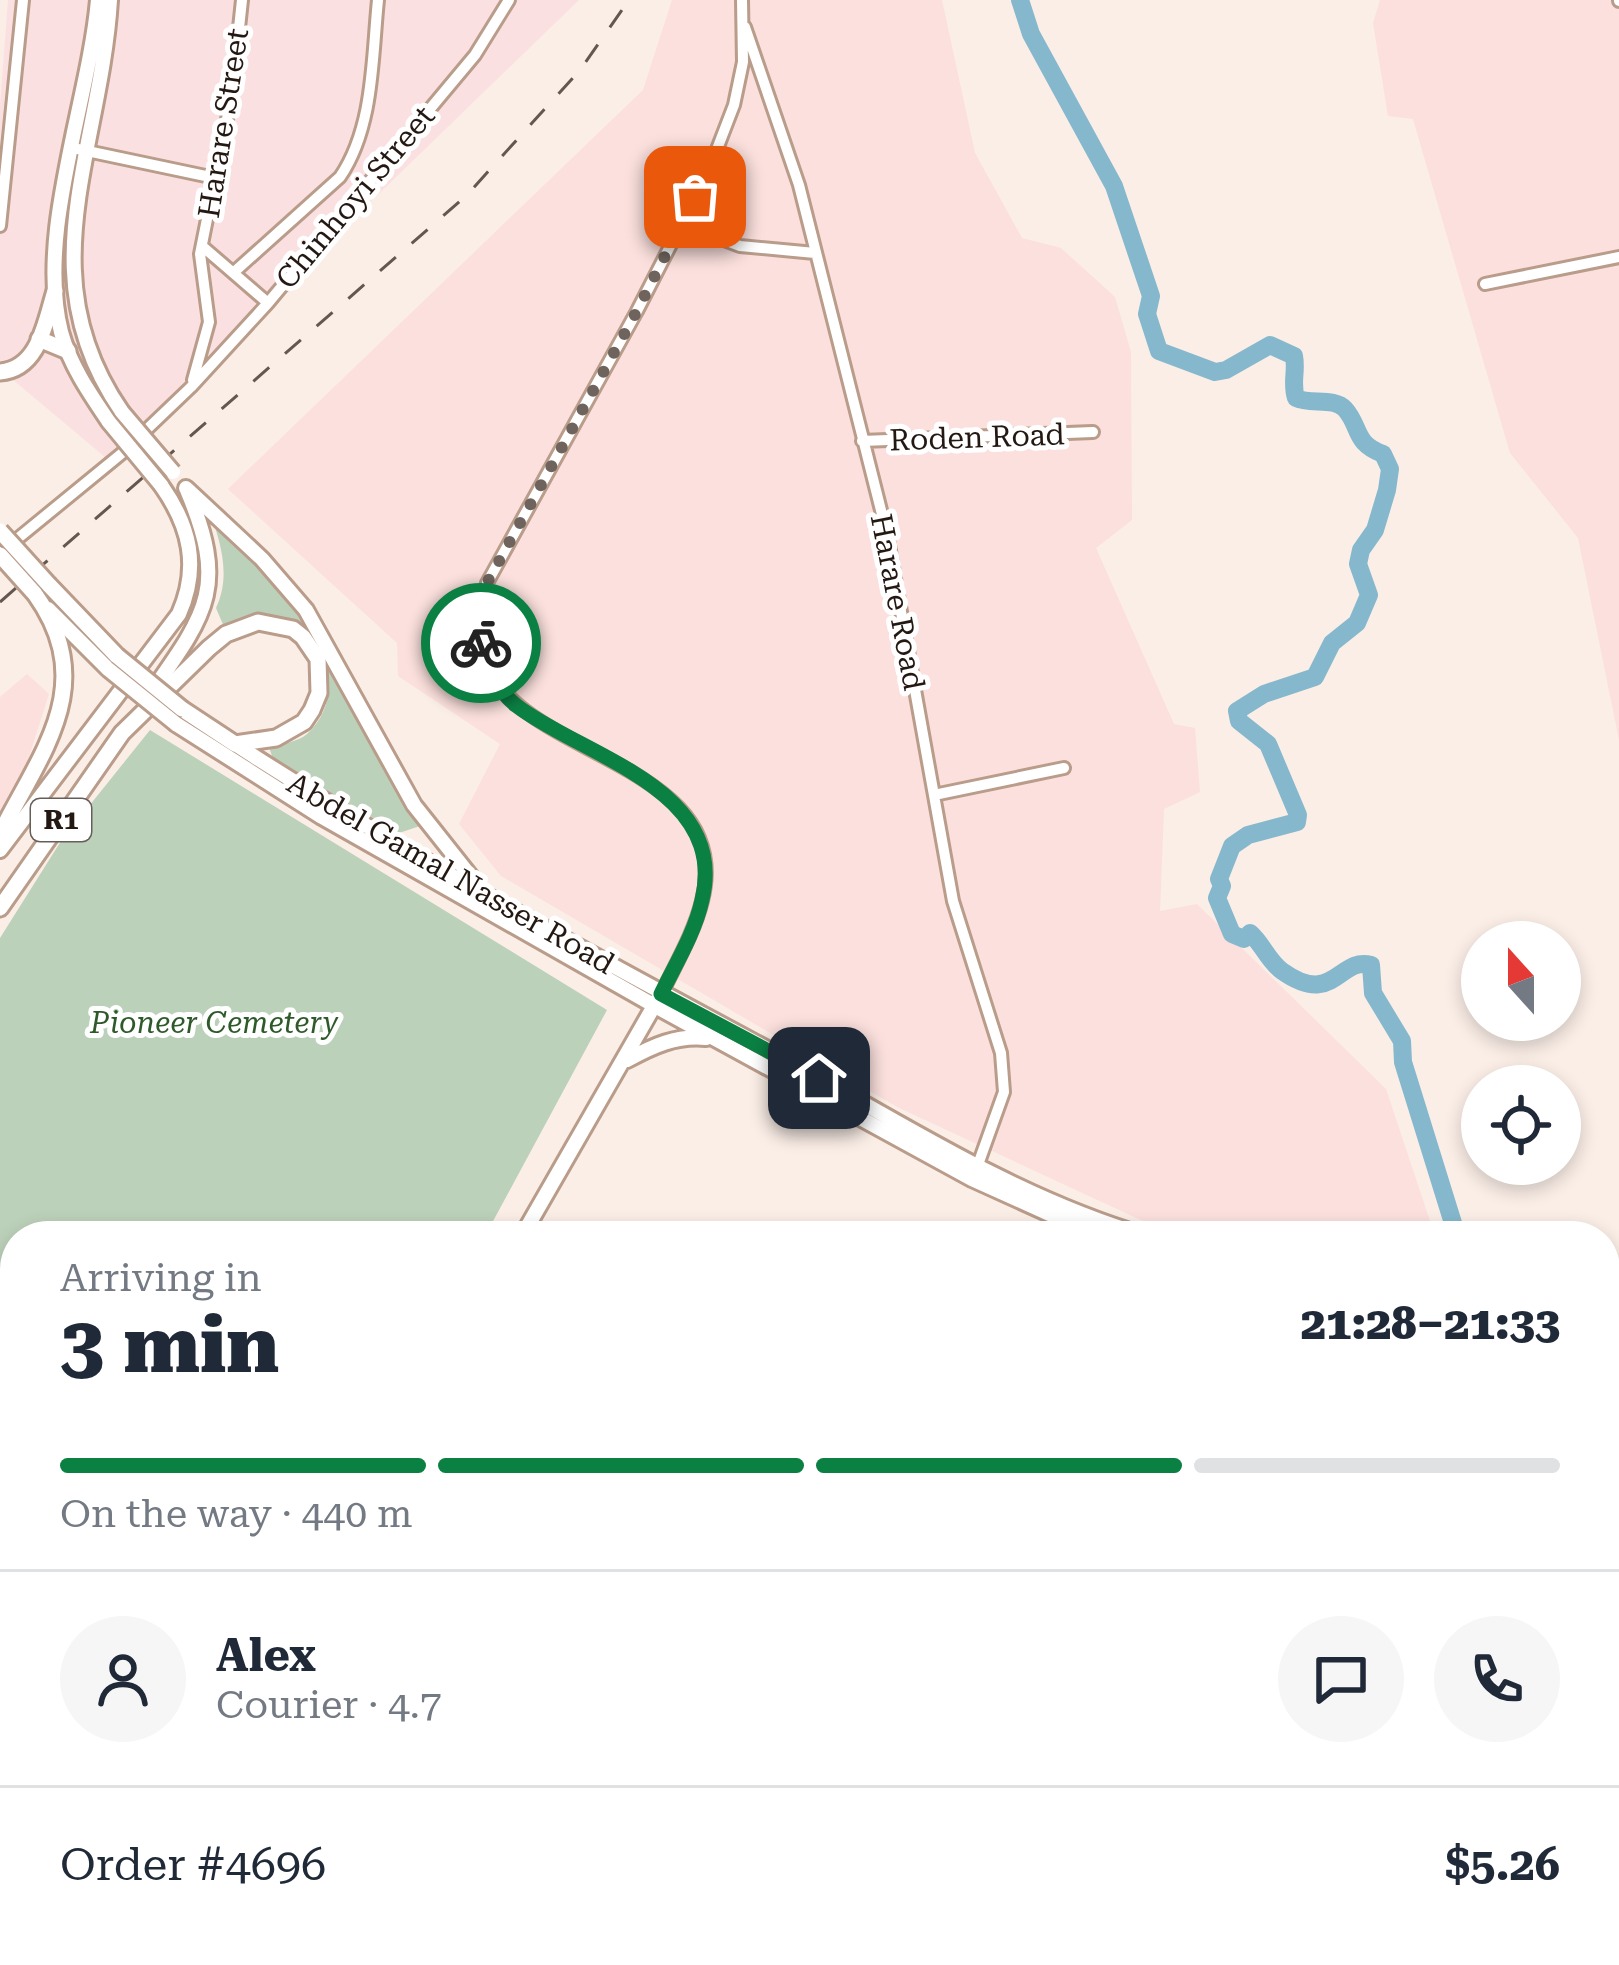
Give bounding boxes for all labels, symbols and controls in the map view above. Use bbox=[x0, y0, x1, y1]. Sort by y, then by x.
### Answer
street label: Harare Street bbox=[191, 26, 255, 220]
street label: Chinhoyi Street bbox=[268, 99, 442, 295]
pin bbox=[644, 146, 746, 248]
icon: bag bbox=[662, 164, 728, 230]
street label: Roden Road bbox=[889, 416, 1065, 458]
street label: Harare Road bbox=[864, 511, 932, 693]
courier bbox=[421, 583, 541, 703]
icon: bike bbox=[448, 610, 514, 676]
street label: Abdel Gamal Nasser Road bbox=[281, 765, 621, 981]
road number: R1 bbox=[31, 799, 91, 841]
north arrow bbox=[1461, 921, 1581, 1041]
map controls bbox=[1461, 921, 1581, 1185]
park label: Pioneer Cemetery bbox=[89, 1005, 339, 1040]
pin bbox=[768, 1027, 870, 1129]
icon: home bbox=[786, 1045, 852, 1111]
button: locate bbox=[1461, 1065, 1581, 1185]
text: Arriving in bbox=[60, 1255, 262, 1301]
text: 21:28–21:33 bbox=[1301, 1297, 1560, 1350]
text: 3 min bbox=[60, 1300, 279, 1391]
text: On the way · 440 m bbox=[60, 1491, 412, 1537]
button: person bbox=[60, 1616, 186, 1742]
button: chat bbox=[1278, 1616, 1404, 1742]
button: phone bbox=[1434, 1616, 1560, 1742]
text: Alex bbox=[216, 1629, 316, 1682]
text: Courier · 4.7 bbox=[216, 1682, 442, 1728]
text: Order #4696 bbox=[60, 1838, 326, 1891]
text: $5.26 bbox=[1445, 1838, 1560, 1891]

